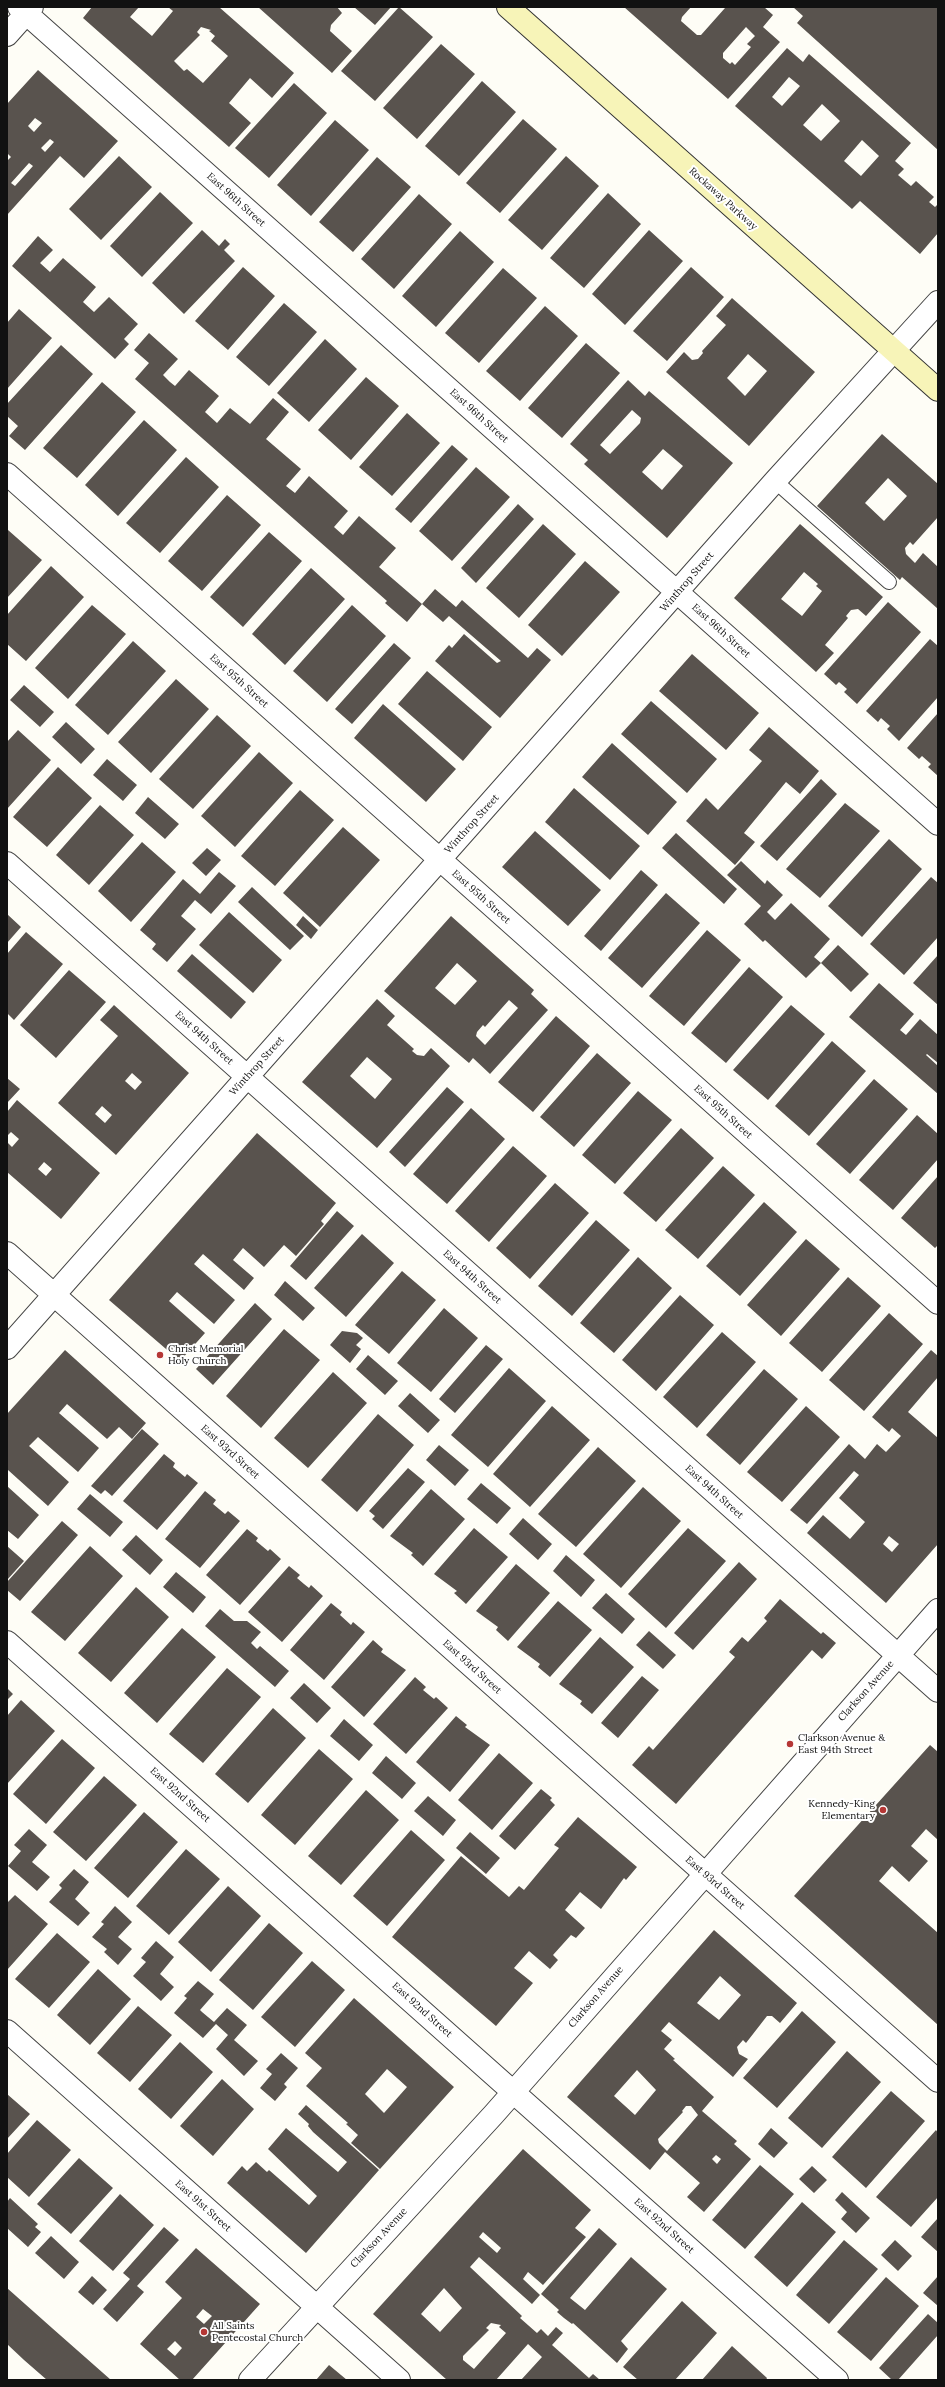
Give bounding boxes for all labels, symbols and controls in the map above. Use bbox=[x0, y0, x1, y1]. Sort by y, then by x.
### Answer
street label: Rockaway Parkway bbox=[686, 165, 760, 233]
street label: East 96th Street bbox=[204, 170, 268, 230]
street label: East 96th Street bbox=[447, 386, 511, 446]
street label: Winthrop Street bbox=[658, 550, 716, 614]
street label: East 96th Street bbox=[689, 601, 753, 661]
street label: East 95th Street bbox=[207, 652, 271, 710]
street label: Winthrop Street bbox=[442, 792, 502, 856]
street label: East 95th Street bbox=[449, 868, 513, 926]
street label: East 94th Street bbox=[172, 1009, 236, 1067]
street label: Winthrop Street bbox=[227, 1034, 287, 1098]
street label: East 95th Street bbox=[691, 1083, 755, 1141]
street label: East 94th Street bbox=[440, 1248, 504, 1306]
place label: Christ Memorial Holy Church bbox=[168, 1343, 244, 1366]
marker: Christ Memorial Holy Church bbox=[155, 1350, 165, 1360]
street label: East 93rd Street bbox=[198, 1422, 262, 1482]
street label: East 94th Street bbox=[682, 1463, 746, 1521]
street label: East 93rd Street bbox=[440, 1637, 504, 1697]
street label: Clarkson Avenue bbox=[836, 1658, 896, 1724]
place label: Clarkson Avenue & East 94th Street bbox=[798, 1732, 885, 1756]
marker: Clarkson Avenue & East 94th Street bbox=[785, 1739, 795, 1749]
street label: East 92nd Street bbox=[147, 1765, 213, 1825]
place label: Kennedy-King Elementary bbox=[808, 1798, 875, 1822]
marker: Kennedy-King Elementary bbox=[878, 1805, 888, 1815]
street label: East 93rd Street bbox=[683, 1854, 747, 1912]
street label: Clarkson Avenue bbox=[566, 1964, 626, 2030]
street label: East 92nd Street bbox=[389, 1980, 455, 2040]
street label: East 91st Street bbox=[172, 2178, 234, 2234]
street label: East 92nd Street bbox=[631, 2196, 697, 2256]
street label: Clarkson Avenue bbox=[348, 2206, 410, 2270]
place label: All Saints Pentecostal Church bbox=[212, 2320, 303, 2344]
marker: All Saints Pentecostal Church bbox=[199, 2327, 209, 2337]

